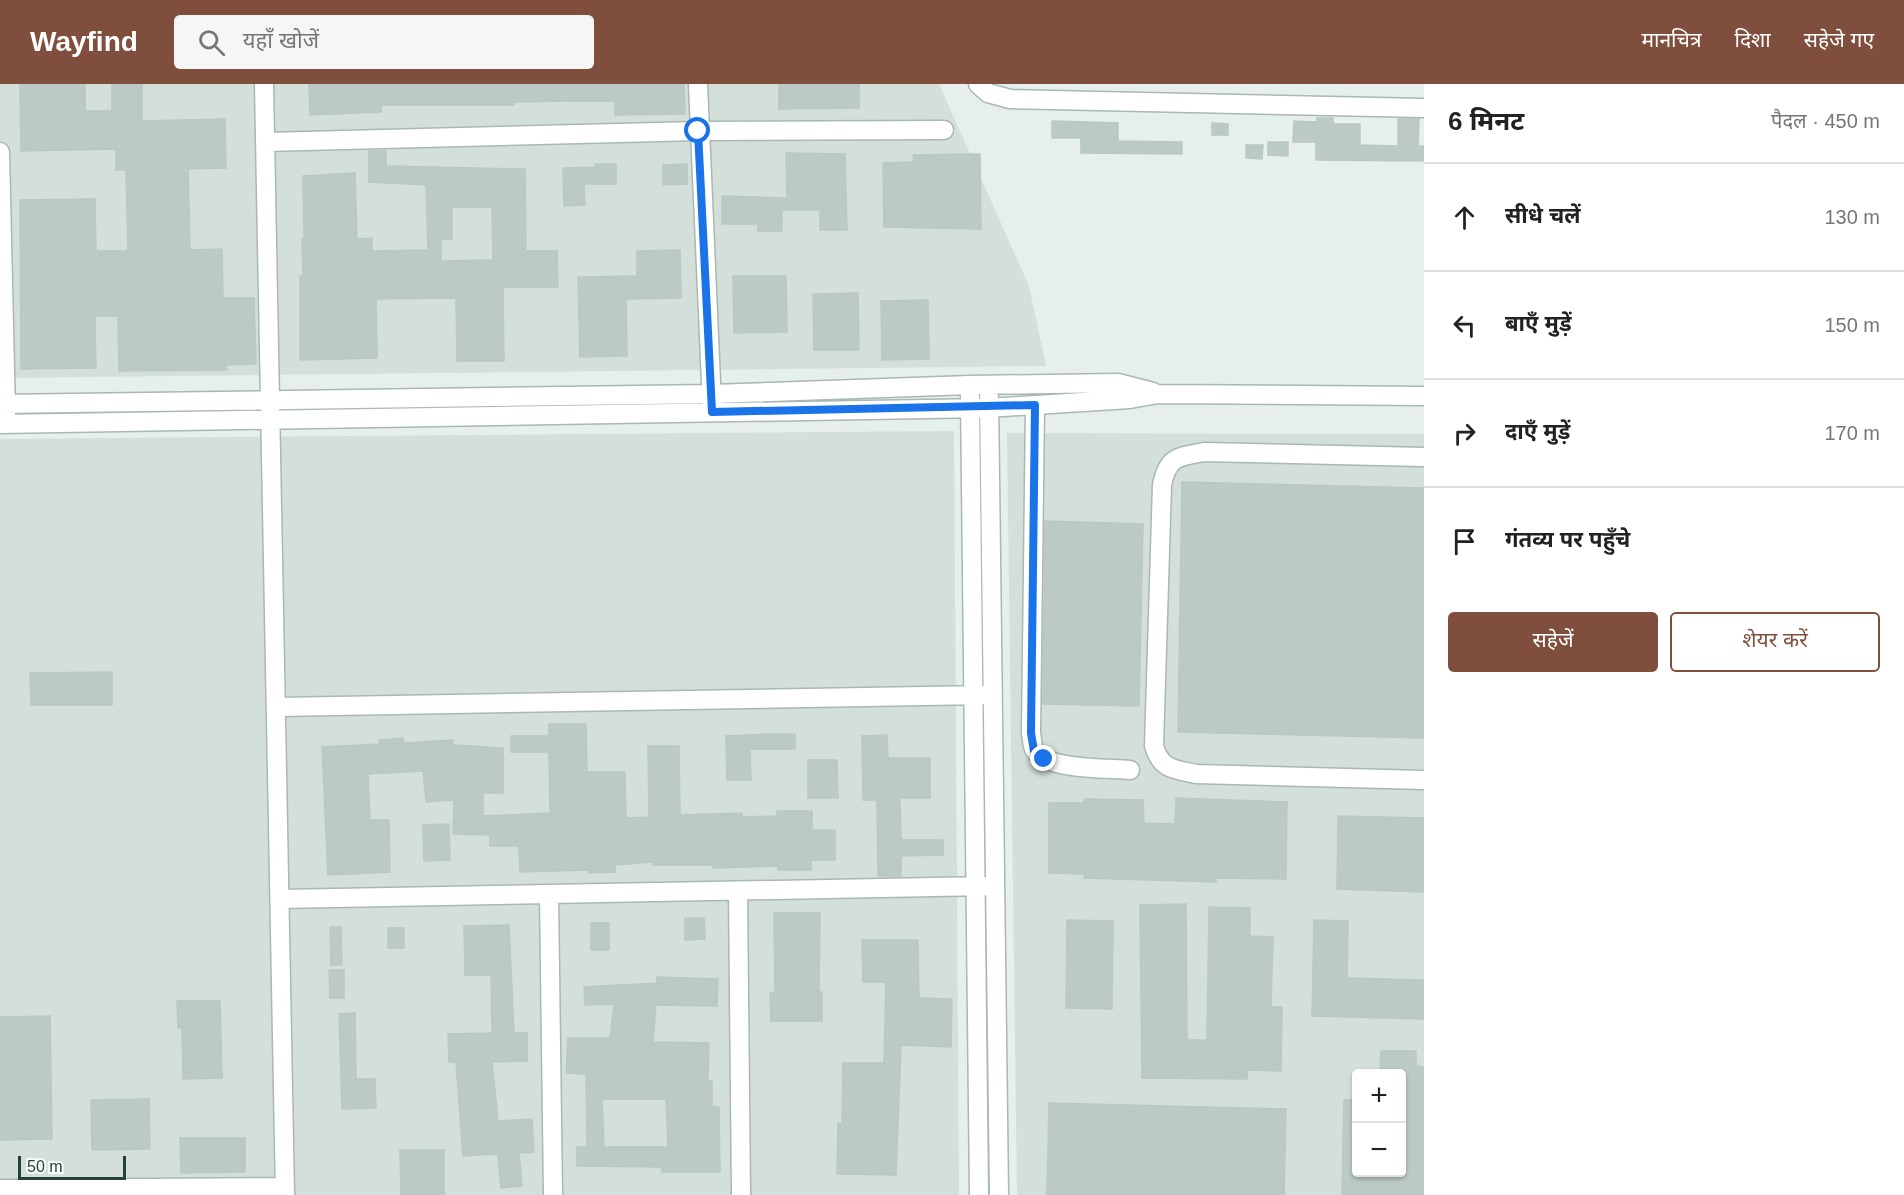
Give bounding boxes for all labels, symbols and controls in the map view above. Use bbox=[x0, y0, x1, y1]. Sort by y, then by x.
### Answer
search box bbox=[174, 15, 594, 69]
text: Wayfind bbox=[30, 26, 138, 57]
icon: search bbox=[195, 26, 228, 59]
text: यहाँ खोजें bbox=[243, 28, 319, 53]
text: मानचित्र bbox=[1641, 28, 1701, 51]
text: दिशा bbox=[1734, 28, 1771, 51]
text: सहेजे गए bbox=[1804, 28, 1874, 51]
text: 6 मिनट bbox=[1448, 106, 1524, 136]
text: पैदल · 450 m bbox=[1771, 110, 1880, 132]
route start bbox=[684, 117, 710, 143]
icon: ahead bbox=[1448, 201, 1481, 234]
text: सीधे चलें bbox=[1505, 203, 1580, 228]
text: 130 m bbox=[1824, 206, 1880, 228]
icon: left bbox=[1448, 309, 1481, 342]
text: बाएँ मुड़ें bbox=[1505, 311, 1571, 336]
text: 150 m bbox=[1824, 314, 1880, 336]
icon: right bbox=[1448, 417, 1481, 450]
text: दाएँ मुड़ें bbox=[1505, 419, 1570, 444]
text: 170 m bbox=[1824, 422, 1880, 444]
icon: arrive bbox=[1448, 525, 1481, 558]
text: गंतव्य पर पहुँचे bbox=[1505, 527, 1630, 552]
button: सहेजें bbox=[1448, 612, 1658, 672]
button: शेयर करें bbox=[1670, 612, 1880, 672]
route end bbox=[1030, 745, 1056, 771]
map controls bbox=[1352, 1069, 1406, 1177]
button: + bbox=[1352, 1069, 1406, 1123]
button: − bbox=[1352, 1123, 1406, 1177]
scale bar bbox=[18, 1153, 126, 1180]
text: 50 m bbox=[27, 1158, 63, 1175]

